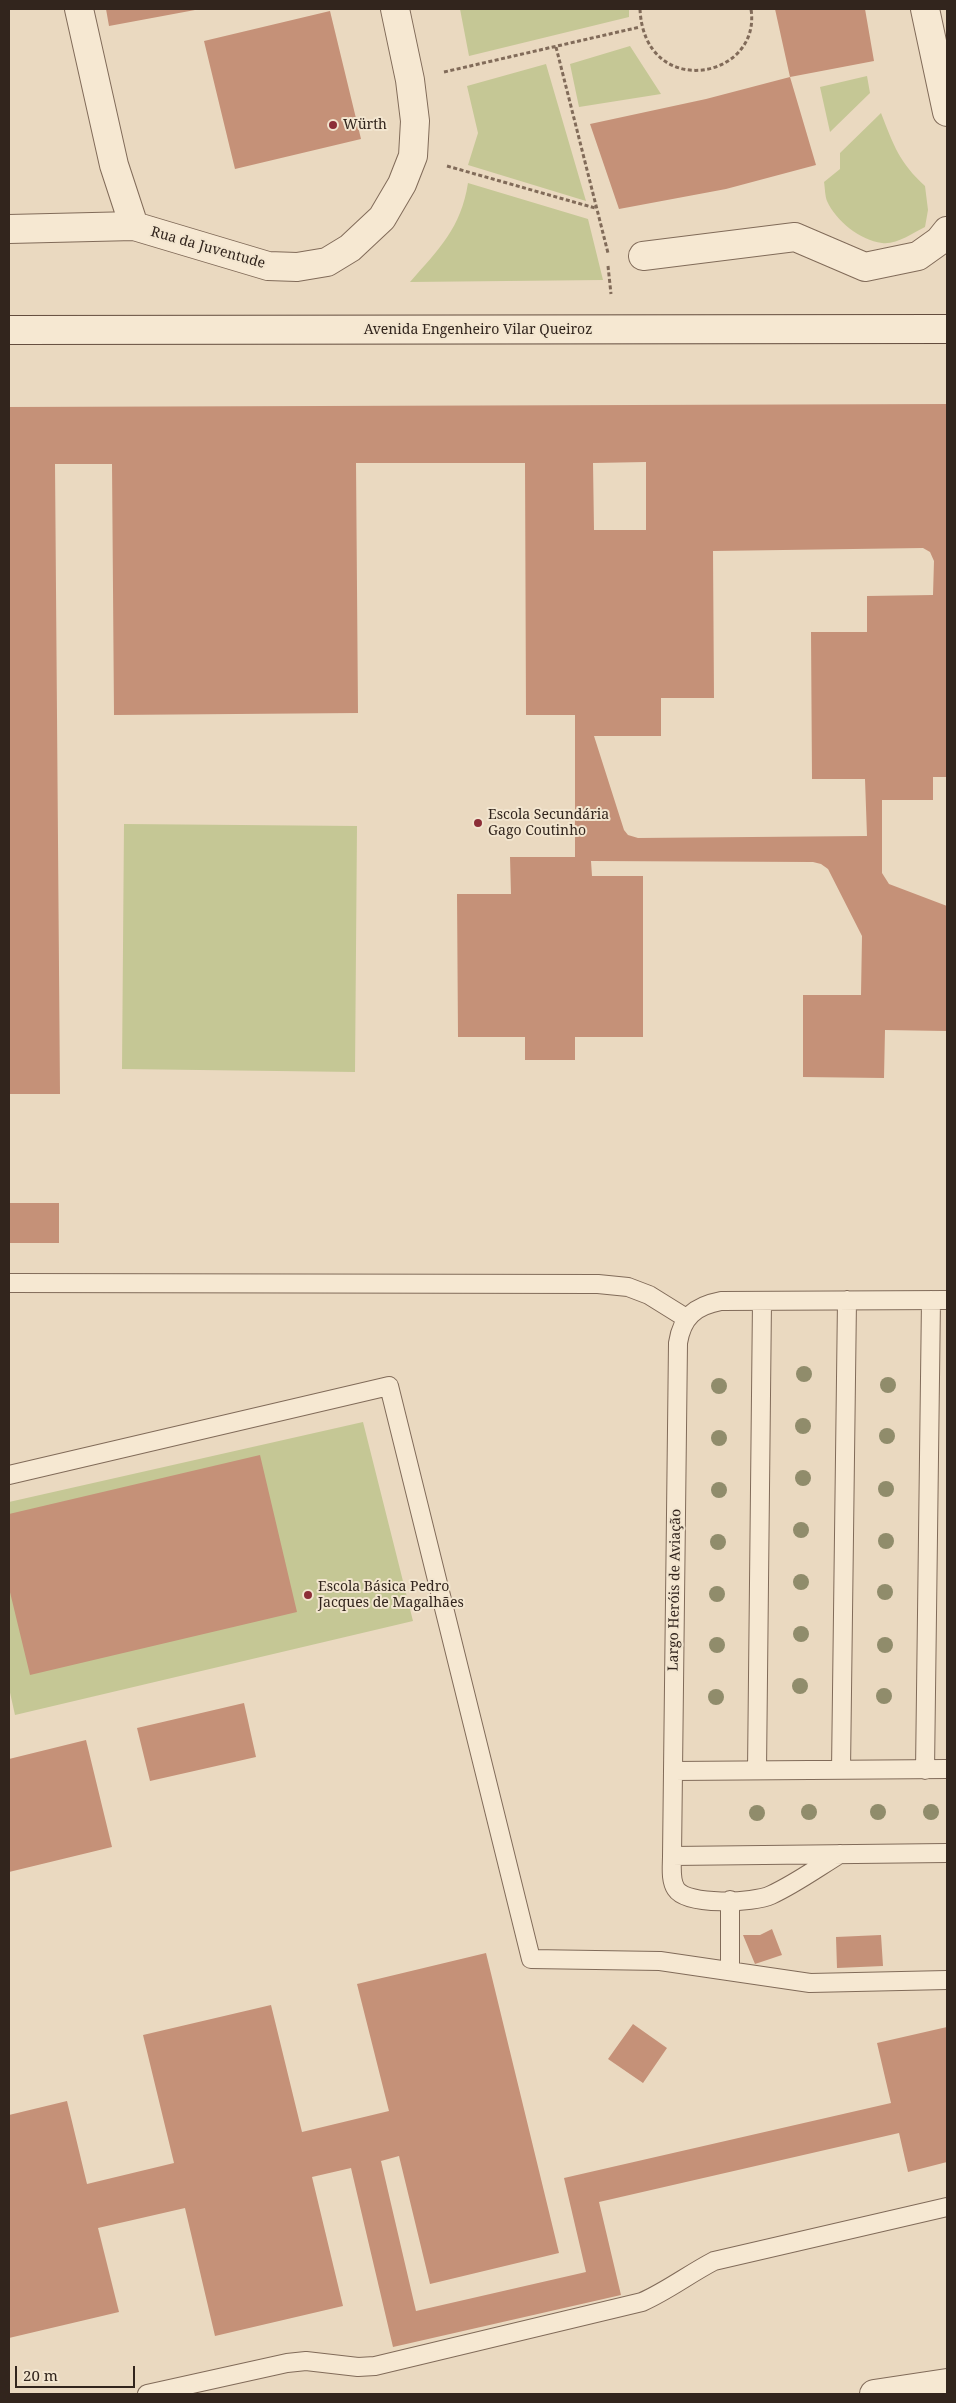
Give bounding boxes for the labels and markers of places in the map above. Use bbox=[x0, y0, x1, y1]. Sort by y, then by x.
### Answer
place label: Würth bbox=[343, 117, 387, 133]
marker: Würth bbox=[327, 119, 339, 131]
place label: Escola Secundária Gago Coutinho bbox=[488, 807, 609, 840]
marker: Escola Secundária Gago Coutinho bbox=[472, 817, 484, 829]
place label: Escola Básica Pedro Jacques de Magalhães bbox=[318, 1579, 464, 1611]
marker: Escola Básica Pedro Jacques de Magalhães bbox=[302, 1589, 314, 1601]

